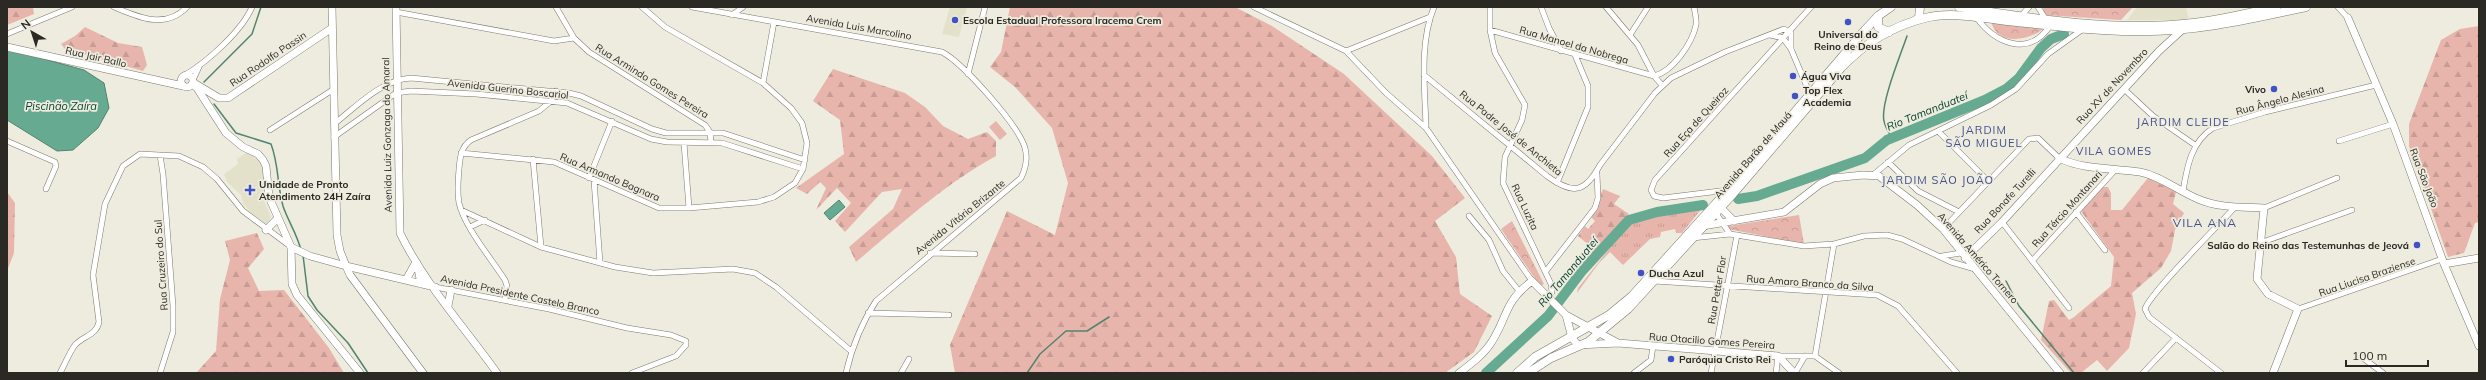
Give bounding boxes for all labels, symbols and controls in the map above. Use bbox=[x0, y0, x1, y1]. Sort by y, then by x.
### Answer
street label: Avenida Luis Marcolino bbox=[805, 11, 913, 43]
north arrow bbox=[12, 12, 52, 52]
place label: Escola Estadual Professora Iracema Crem bbox=[963, 14, 1161, 27]
marker: Escola Estadual Professora Iracema Crem bbox=[950, 15, 960, 25]
text: N bbox=[18, 16, 33, 32]
marker: Universal do Reino de Deus bbox=[1843, 17, 1853, 27]
street label: Rua Manoel da Nobrega bbox=[1518, 23, 1630, 67]
street label: Rua Rodolfo Passin bbox=[227, 28, 309, 90]
place label: Universal do Reino de Deus bbox=[1814, 28, 1882, 53]
street label: Rua Armindo Gomes Pereira bbox=[593, 41, 711, 121]
street label: Rua Jair Ballo bbox=[64, 44, 128, 70]
street label: Rua XV de Novembro bbox=[2073, 45, 2151, 127]
street label: Avenida Luiz Gonzaga do Amaral bbox=[379, 57, 395, 213]
place label: Água Viva bbox=[1801, 70, 1851, 83]
marker: Água Viva bbox=[1788, 71, 1798, 81]
street label: Avenida Guerino Boscariol bbox=[447, 76, 569, 102]
street label: Rua Ângelo Alesina bbox=[2234, 82, 2326, 118]
place label: Vivo bbox=[2244, 83, 2266, 96]
street label: Rua Eça de Queiroz bbox=[1661, 84, 1731, 160]
place label: Top Flex Academia bbox=[1803, 84, 1851, 109]
marker: Vivo bbox=[2269, 84, 2279, 94]
street label: Rua Padre José de Anchieta bbox=[1457, 87, 1565, 179]
water label: Rio Tamanduateí bbox=[1884, 88, 1971, 134]
marker: Top Flex Academia bbox=[1790, 91, 1800, 101]
water label: Piscinão Zaíra bbox=[25, 99, 97, 113]
street label: Avenida Barão de Mauá bbox=[1711, 109, 1795, 201]
district label: JARDIM CLEIDE bbox=[2136, 115, 2230, 129]
district label: JARDIM SÃO MIGUEL bbox=[1946, 123, 2022, 150]
district label: VILA GOMES bbox=[2076, 144, 2152, 158]
street label: Rua São João bbox=[2407, 146, 2441, 210]
street label: Rua Armando Bagnara bbox=[558, 150, 662, 204]
street label: Rua Bonafe Turelli bbox=[1972, 166, 2038, 236]
street label: Rua Tércio Montanari bbox=[2029, 168, 2105, 250]
district label: JARDIM SÃO JOÃO bbox=[1882, 173, 1994, 187]
street label: Avenida Vitório Brizante bbox=[912, 177, 1008, 257]
place label: Unidade de Pronto Atendimento 24H Zaíra bbox=[259, 178, 371, 203]
street label: Rua Luzita bbox=[1509, 182, 1541, 232]
marker: Unidade de Pronto Atendimento 24H Zaíra bbox=[244, 184, 256, 196]
street label: Avenida Américo Tornero bbox=[1935, 210, 2021, 306]
district label: VILA ANA bbox=[2173, 215, 2237, 230]
street label: Rua Cruzeiro do Sul bbox=[151, 219, 171, 311]
water label: Rio Tamanduateí bbox=[1535, 233, 1602, 310]
place label: Salão do Reino das Testemunhas de Jeová bbox=[2207, 239, 2409, 252]
marker: Salão do Reino das Testemunhas de Jeová bbox=[2412, 240, 2422, 250]
street label: Rua Liucisa Braziense bbox=[2317, 254, 2417, 300]
street label: Rua Petter Flor bbox=[1705, 255, 1729, 325]
place label: Ducha Azul bbox=[1649, 267, 1704, 280]
marker: Ducha Azul bbox=[1636, 268, 1646, 278]
street label: Avenida Presidente Castelo Branco bbox=[439, 272, 601, 318]
street label: Rua Amaro Branco da Silva bbox=[1746, 272, 1874, 294]
street label: Rua Otacilio Gomes Pereira bbox=[1648, 330, 1776, 352]
scale bar bbox=[2346, 342, 2428, 368]
text: 100 m bbox=[2352, 348, 2387, 363]
place label: Paróquia Cristo Rei bbox=[1679, 353, 1771, 366]
marker: Paróquia Cristo Rei bbox=[1666, 354, 1676, 364]

